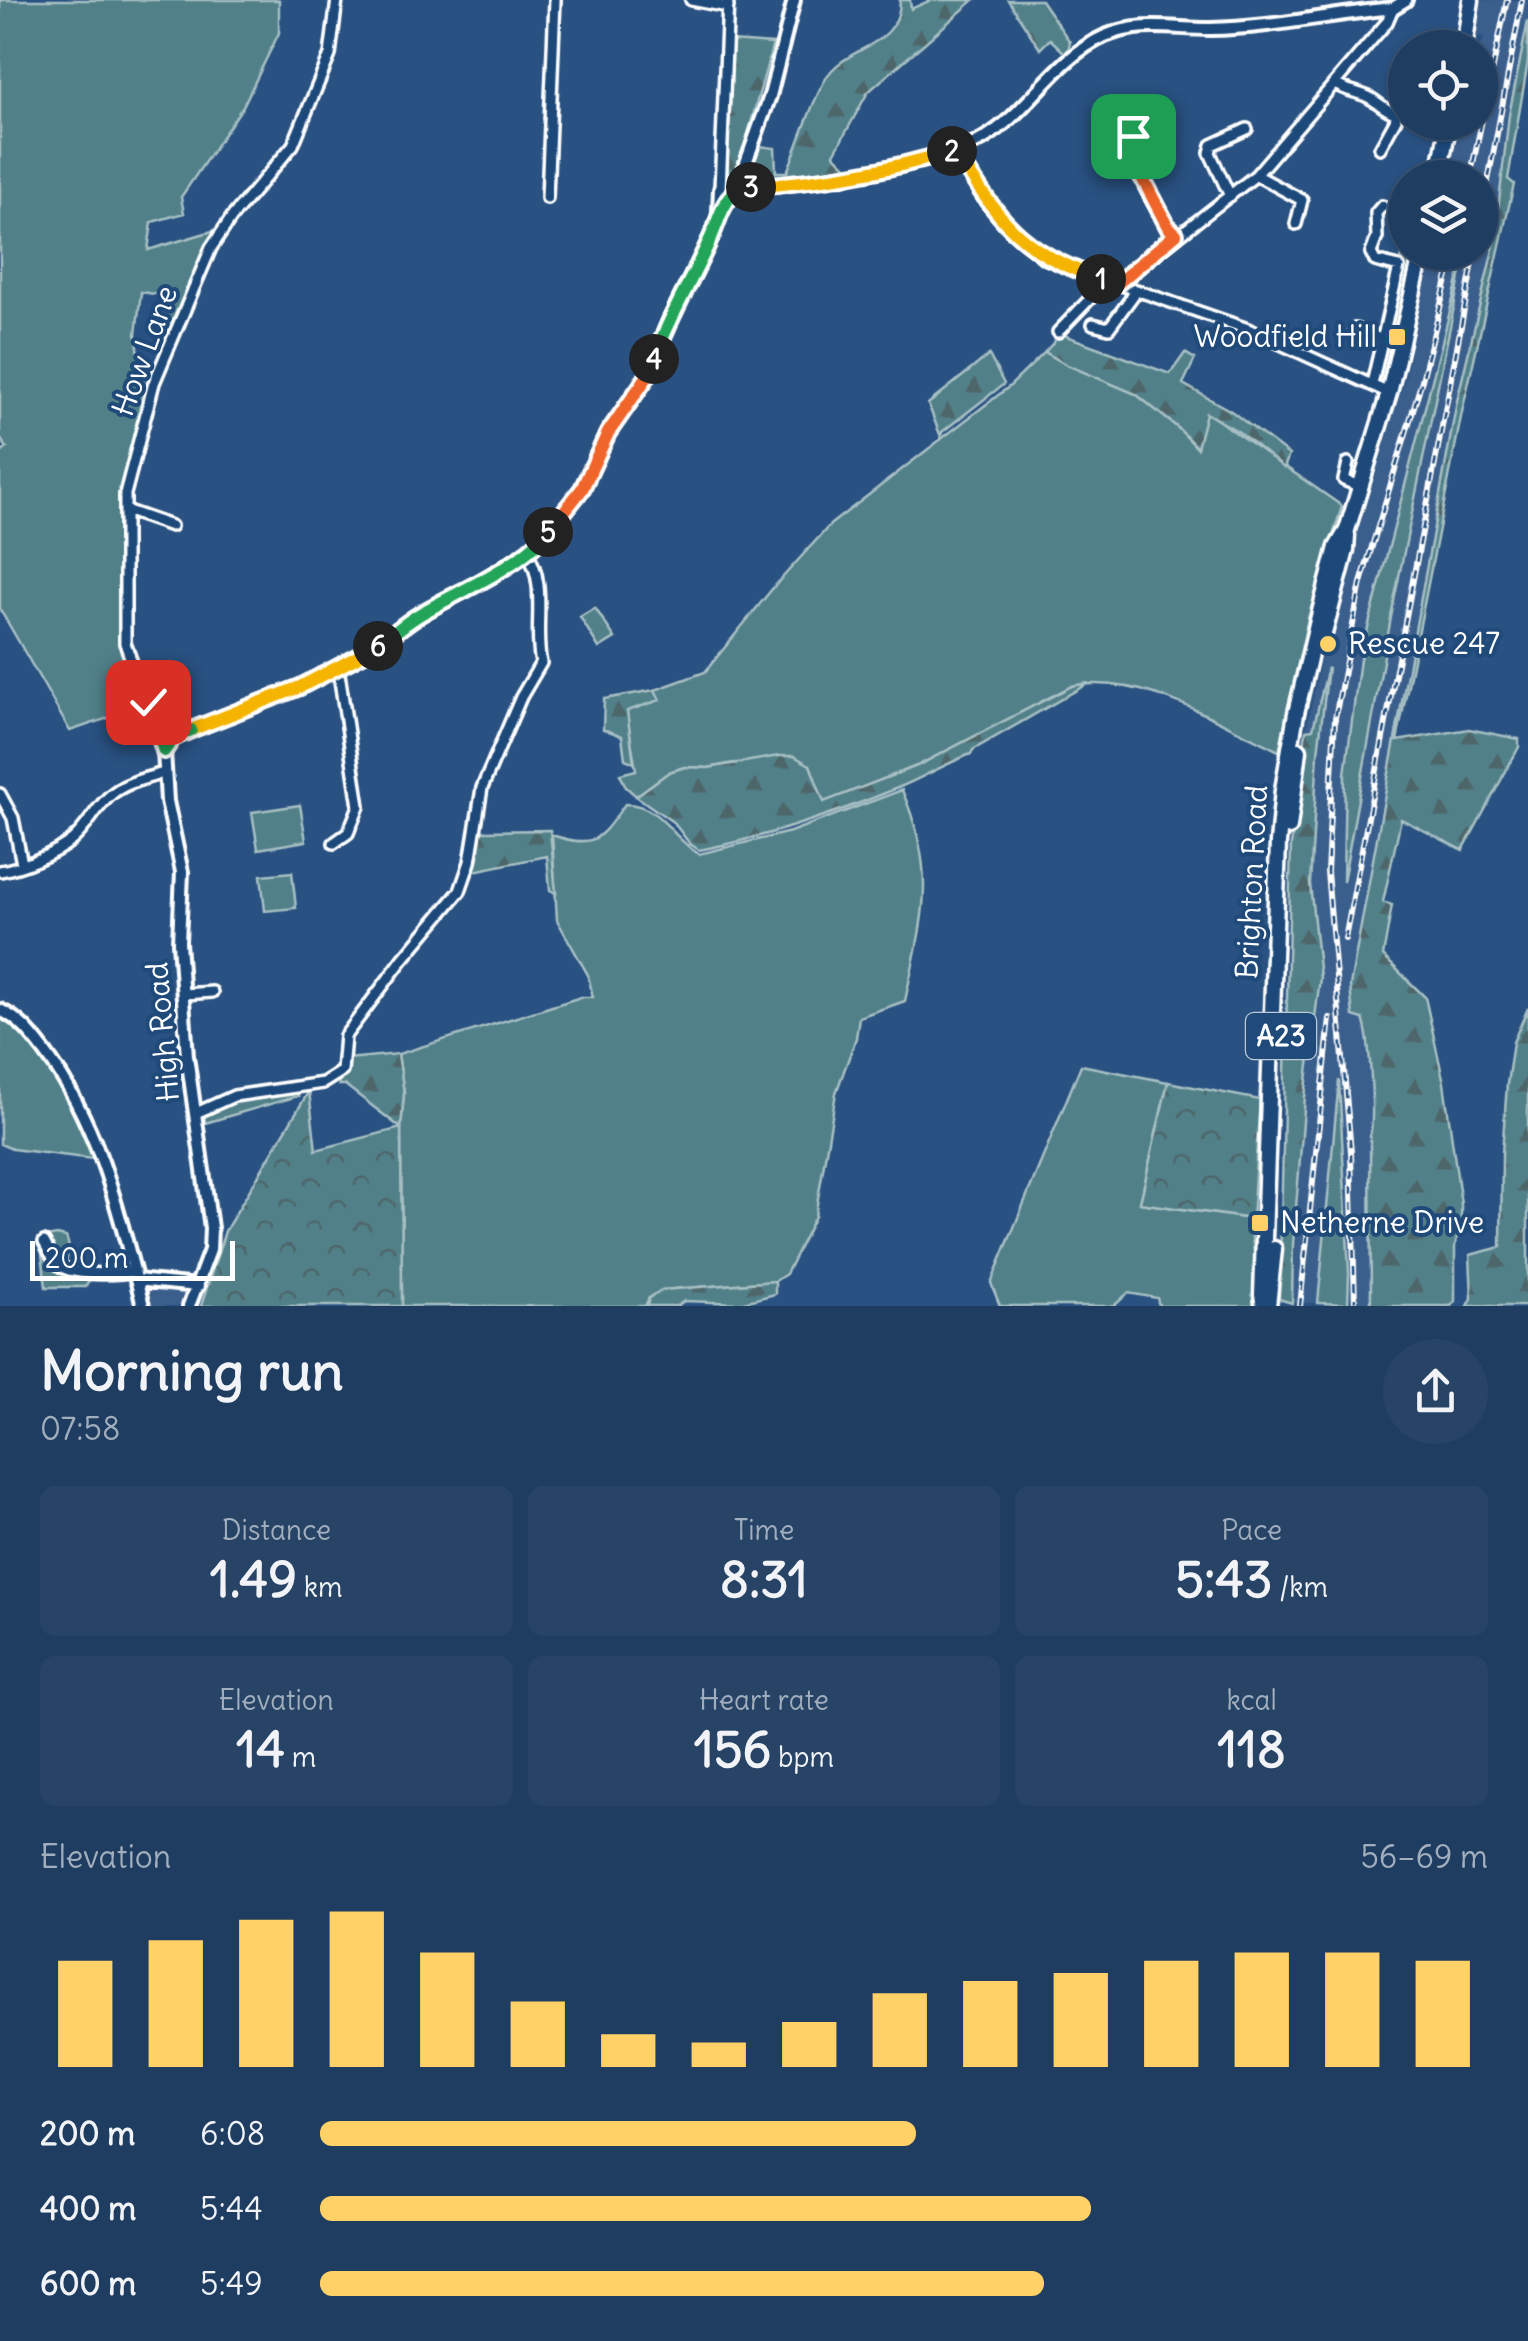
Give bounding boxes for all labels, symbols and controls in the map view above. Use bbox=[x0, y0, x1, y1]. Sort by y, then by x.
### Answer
map controls bbox=[1388, 30, 1498, 270]
button: locate bbox=[1388, 30, 1498, 140]
pin bbox=[1091, 94, 1176, 179]
icon: arrive bbox=[1106, 109, 1161, 164]
pin: 2 bbox=[927, 126, 977, 176]
text: 2 bbox=[944, 133, 960, 169]
button: layers bbox=[1388, 160, 1498, 270]
pin: 3 bbox=[726, 162, 776, 212]
text: 3 bbox=[743, 169, 759, 205]
pin: 1 bbox=[1076, 254, 1126, 304]
text: 1 bbox=[1095, 261, 1107, 297]
street label: How Lane bbox=[103, 280, 185, 421]
place label: Woodfield Hill bbox=[1194, 317, 1377, 355]
marker: Woodfield Hill bbox=[1386, 326, 1408, 348]
pin: 4 bbox=[629, 334, 679, 384]
text: 4 bbox=[646, 341, 662, 377]
pin: 5 bbox=[523, 507, 573, 557]
text: 5 bbox=[540, 514, 556, 550]
pin: 6 bbox=[353, 621, 403, 671]
place label: Rescue 247 bbox=[1348, 624, 1500, 662]
text: 6 bbox=[370, 628, 386, 664]
marker: Rescue 247 bbox=[1317, 633, 1339, 655]
pin bbox=[106, 660, 191, 745]
icon: check bbox=[121, 675, 176, 730]
street label: Brighton Road bbox=[1227, 784, 1275, 980]
street label: High Road bbox=[137, 961, 187, 1103]
road number: A23 bbox=[1246, 1013, 1316, 1059]
place label: Netherne Drive bbox=[1280, 1203, 1484, 1241]
marker: Netherne Drive bbox=[1249, 1212, 1271, 1234]
scale bar bbox=[30, 1236, 235, 1280]
text: 200 m bbox=[45, 1240, 128, 1276]
text: Morning run bbox=[40, 1336, 344, 1405]
button: share bbox=[1383, 1339, 1488, 1444]
text: 07:58 bbox=[40, 1408, 120, 1449]
text: Distance bbox=[222, 1512, 331, 1548]
text: Time bbox=[734, 1512, 794, 1548]
text: Pace bbox=[1221, 1512, 1282, 1548]
text: 1.49 bbox=[210, 1548, 297, 1611]
text: 8:31 bbox=[720, 1548, 808, 1611]
text: 5:43 bbox=[1175, 1548, 1273, 1611]
text: km bbox=[297, 1569, 343, 1605]
text: /km bbox=[1273, 1569, 1328, 1605]
text: Elevation bbox=[219, 1682, 334, 1718]
text: Heart rate bbox=[699, 1682, 829, 1718]
text: kcal bbox=[1226, 1682, 1277, 1718]
text: 14 bbox=[236, 1718, 285, 1781]
text: 156 bbox=[694, 1718, 771, 1781]
text: 118 bbox=[1217, 1718, 1286, 1781]
text: m bbox=[285, 1739, 316, 1775]
text: bpm bbox=[771, 1739, 834, 1775]
text: Elevation bbox=[40, 1836, 171, 1877]
text: 56–69 m bbox=[1360, 1836, 1488, 1877]
text: 200 m bbox=[40, 2113, 135, 2154]
text: 6:08 bbox=[200, 2113, 265, 2154]
text: 400 m bbox=[40, 2188, 136, 2229]
text: 5:44 bbox=[200, 2188, 263, 2229]
text: 600 m bbox=[40, 2263, 136, 2304]
text: 5:49 bbox=[200, 2263, 263, 2304]

